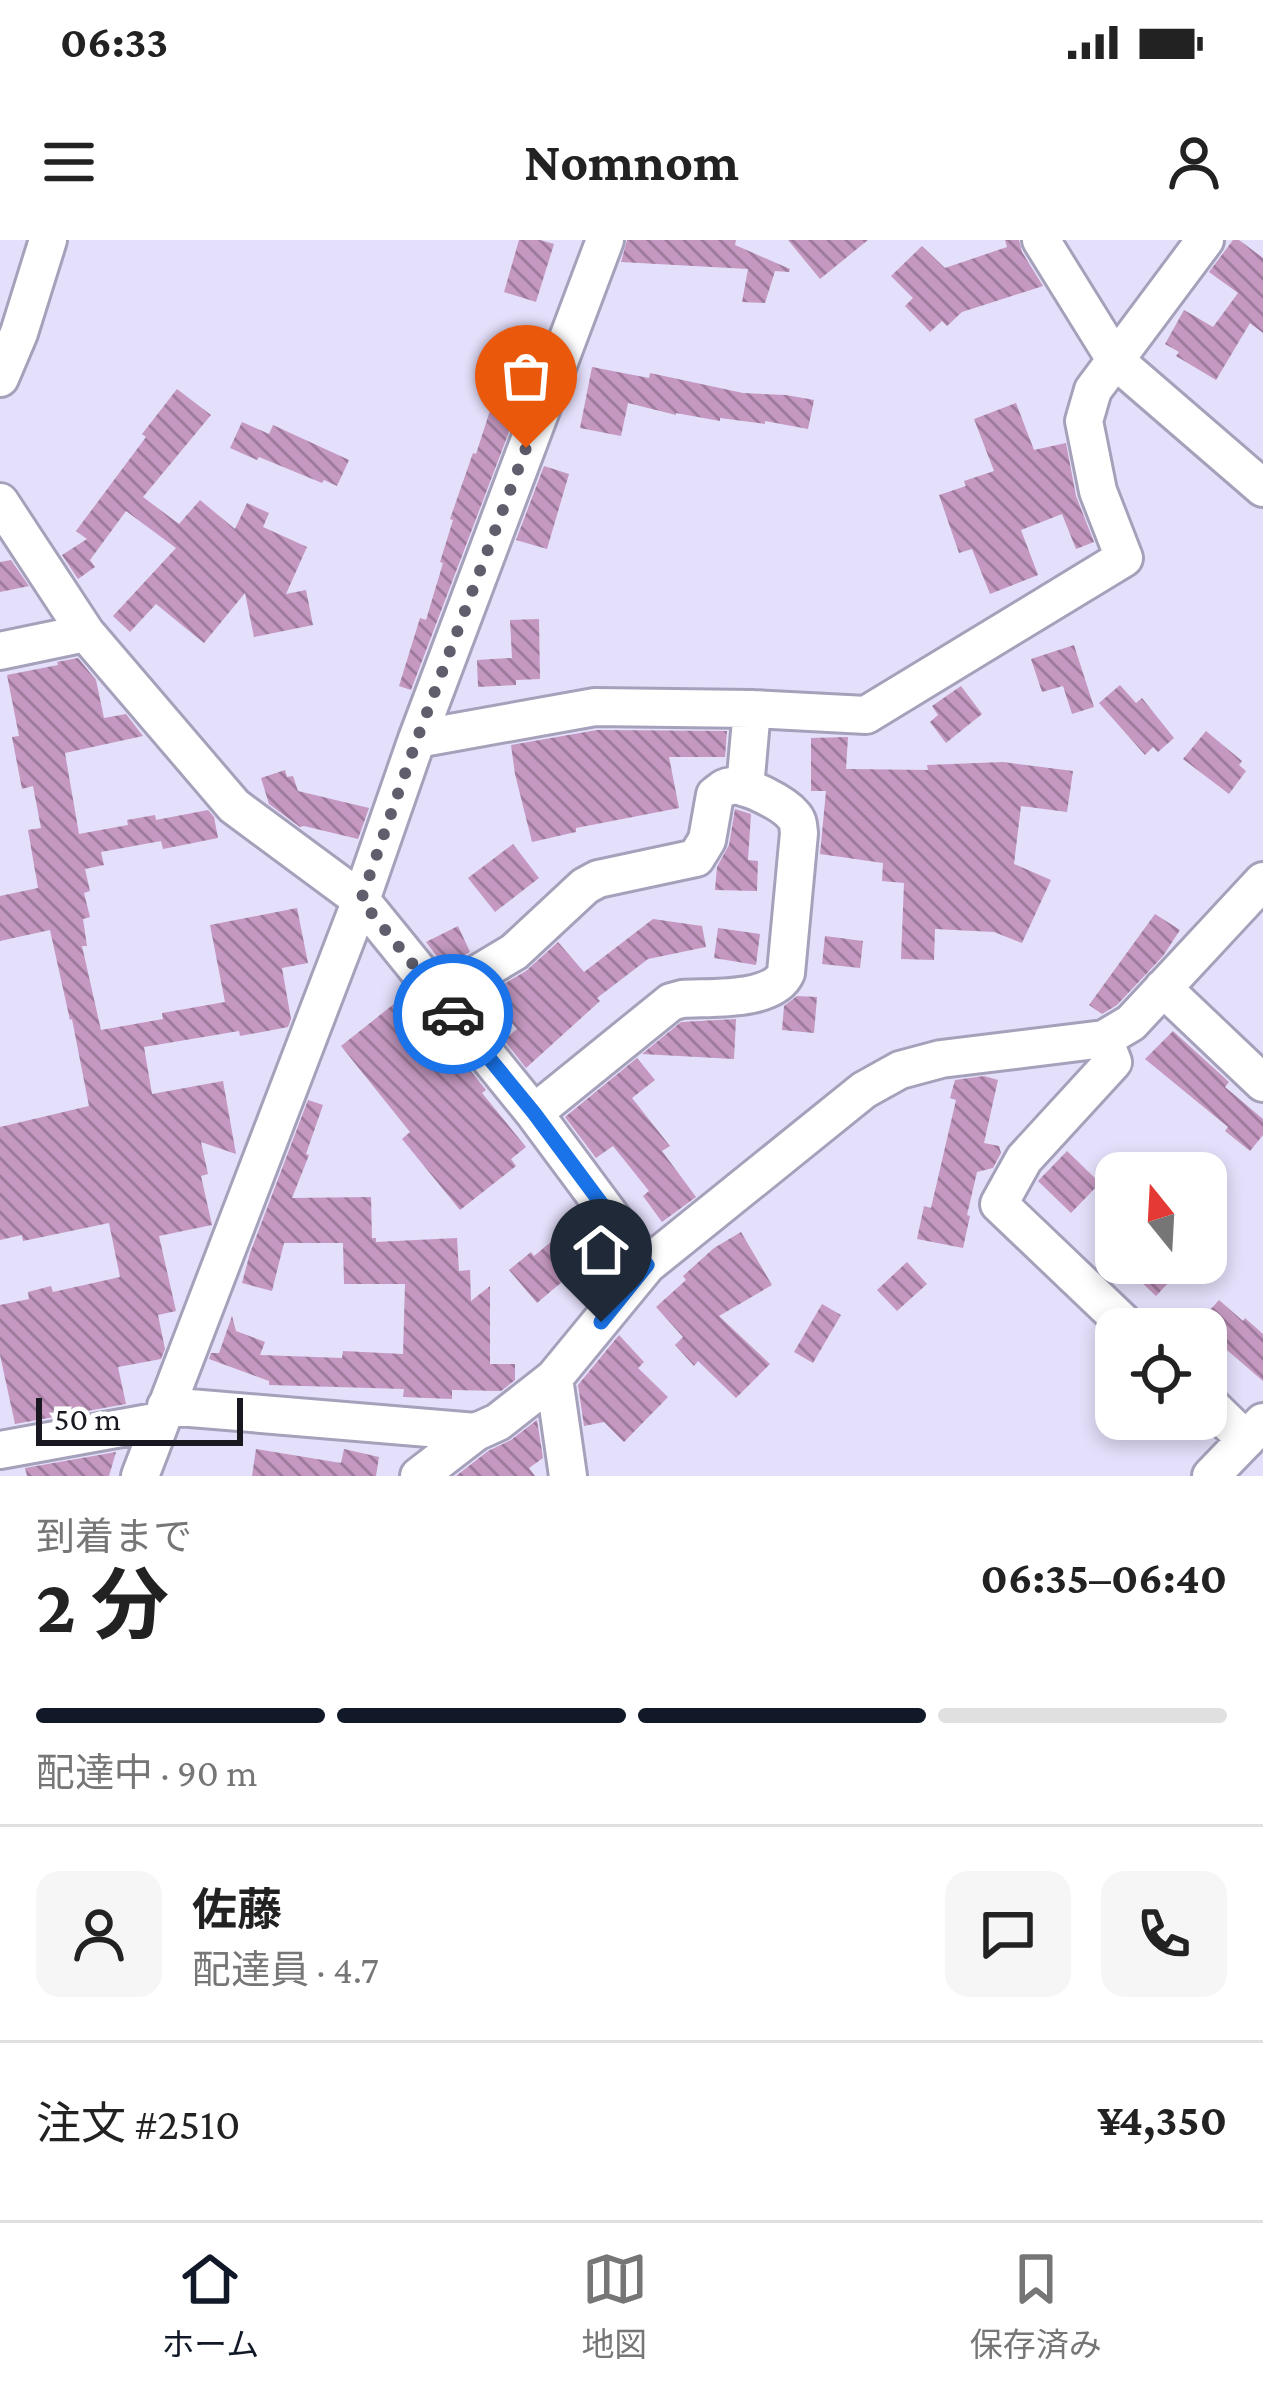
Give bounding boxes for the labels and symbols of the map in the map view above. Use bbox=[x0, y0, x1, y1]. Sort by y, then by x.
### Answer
pin bbox=[475, 325, 577, 448]
courier bbox=[393, 954, 513, 1074]
north arrow bbox=[1095, 1152, 1227, 1284]
pin bbox=[550, 1199, 652, 1322]
scale bar bbox=[36, 1392, 243, 1445]

